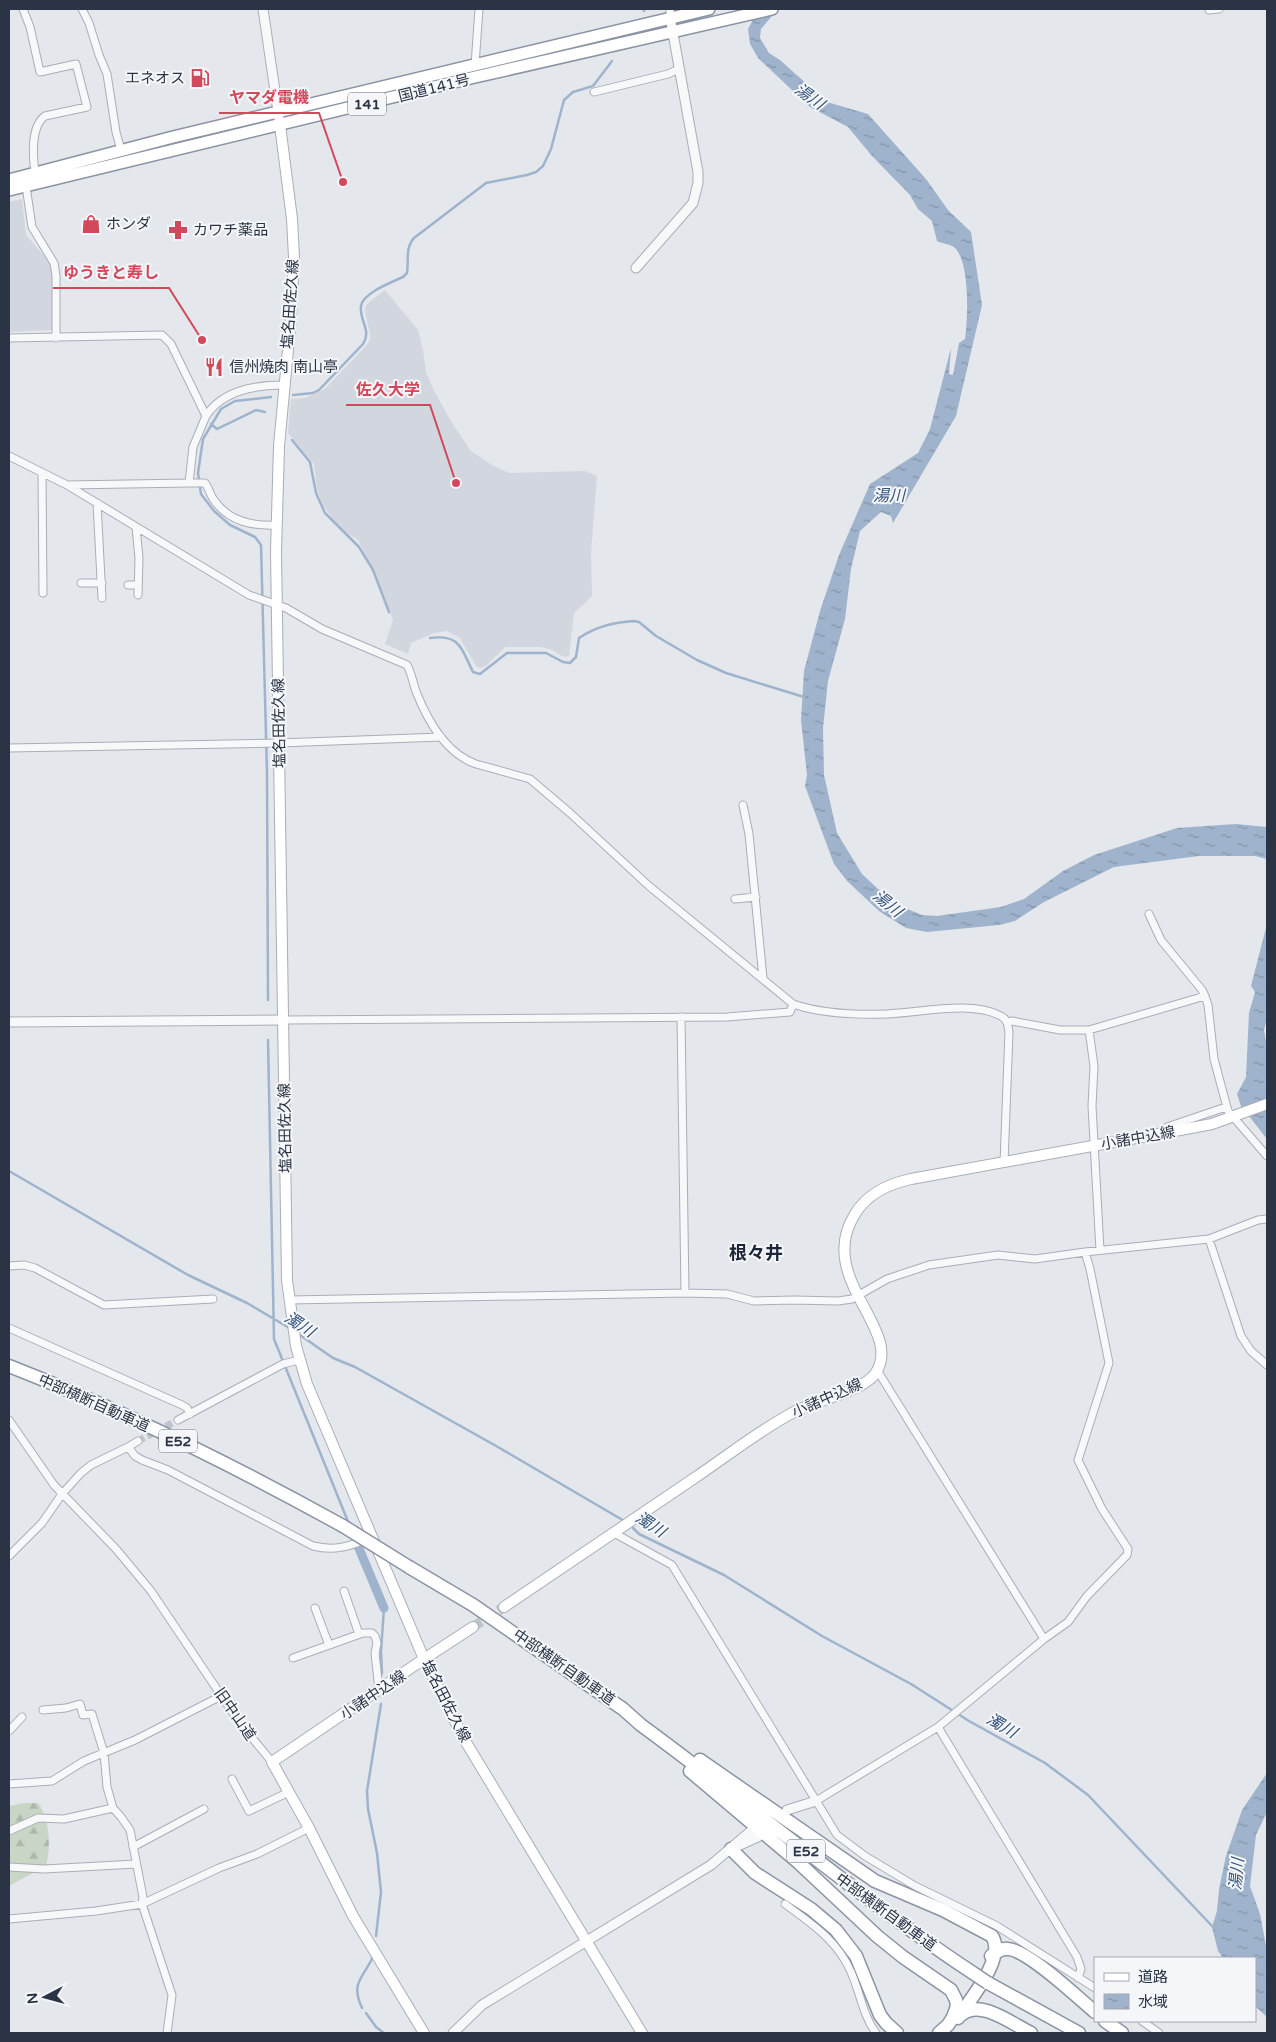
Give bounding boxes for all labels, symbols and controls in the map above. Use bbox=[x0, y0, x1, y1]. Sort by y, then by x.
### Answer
fuel station icon: エネオス bbox=[189, 67, 211, 89]
place label: エネオス bbox=[125, 69, 185, 87]
street label: 国道141号 bbox=[396, 70, 472, 106]
water label: 湯川 bbox=[791, 79, 830, 115]
callout: ヤマダ電機 bbox=[219, 82, 319, 113]
text: ヤマダ電機 bbox=[229, 88, 309, 108]
road number: 141 bbox=[348, 92, 386, 116]
shop icon: ホンダ bbox=[80, 213, 102, 235]
place label: ホンダ bbox=[106, 215, 151, 233]
pharmacy icon: カワチ薬品 bbox=[167, 219, 189, 241]
place label: カワチ薬品 bbox=[193, 221, 268, 239]
callout: ゆうきと寿し bbox=[53, 257, 169, 288]
street label: 塩名田佐久線 bbox=[278, 258, 302, 350]
text: ゆうきと寿し bbox=[63, 263, 159, 283]
restaurant icon: 信州焼肉 南山亭 bbox=[203, 356, 225, 378]
place label: 信州焼肉 南山亭 bbox=[229, 358, 338, 376]
callout: 佐久大学 bbox=[346, 374, 430, 405]
text: 佐久大学 bbox=[355, 380, 420, 400]
water label: 湯川 bbox=[873, 486, 907, 506]
street label: 塩名田佐久線 bbox=[269, 678, 289, 768]
water label: 湯川 bbox=[869, 886, 908, 923]
street label: 塩名田佐久線 bbox=[275, 1083, 295, 1173]
street label: 小諸中込線 bbox=[1099, 1123, 1177, 1153]
district label: 根々井 bbox=[729, 1242, 783, 1264]
water label: 濁川 bbox=[281, 1308, 320, 1343]
street label: 中部横断自動車道 bbox=[36, 1370, 152, 1436]
street label: 小諸中込線 bbox=[789, 1375, 865, 1421]
road number: E52 bbox=[159, 1430, 197, 1452]
water label: 濁川 bbox=[632, 1508, 671, 1543]
street label: 中部横断自動車道 bbox=[510, 1625, 618, 1709]
street label: 塩名田佐久線 bbox=[418, 1657, 474, 1745]
street label: 小諸中込線 bbox=[337, 1667, 409, 1723]
street label: 旧中山道 bbox=[210, 1684, 260, 1744]
water label: 濁川 bbox=[983, 1709, 1022, 1744]
road number: E52 bbox=[787, 1840, 825, 1862]
water label: 湯川 bbox=[1226, 1855, 1249, 1891]
street label: 中部横断自動車道 bbox=[832, 1869, 940, 1955]
legend bbox=[1094, 1957, 1256, 2022]
text: 道路 bbox=[1138, 1968, 1168, 1986]
north arrow bbox=[20, 1972, 70, 2022]
text: N bbox=[24, 1992, 42, 2005]
text: 水域 bbox=[1138, 1993, 1168, 2011]

